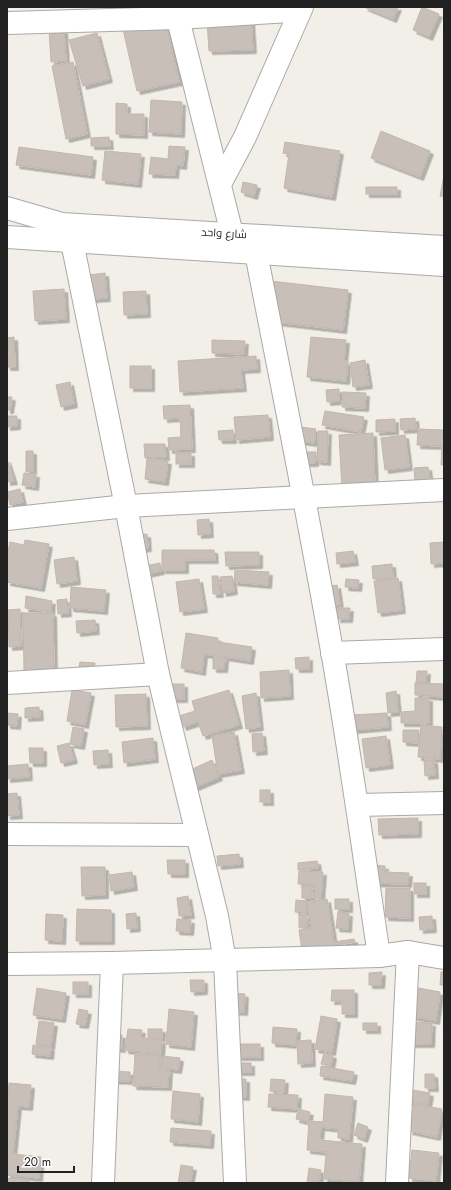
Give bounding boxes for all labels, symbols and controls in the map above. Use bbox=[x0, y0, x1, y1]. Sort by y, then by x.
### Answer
street label: شارع واحد bbox=[201, 224, 247, 242]
scale bar bbox=[18, 1148, 74, 1174]
text: 20 m bbox=[24, 1153, 51, 1171]

